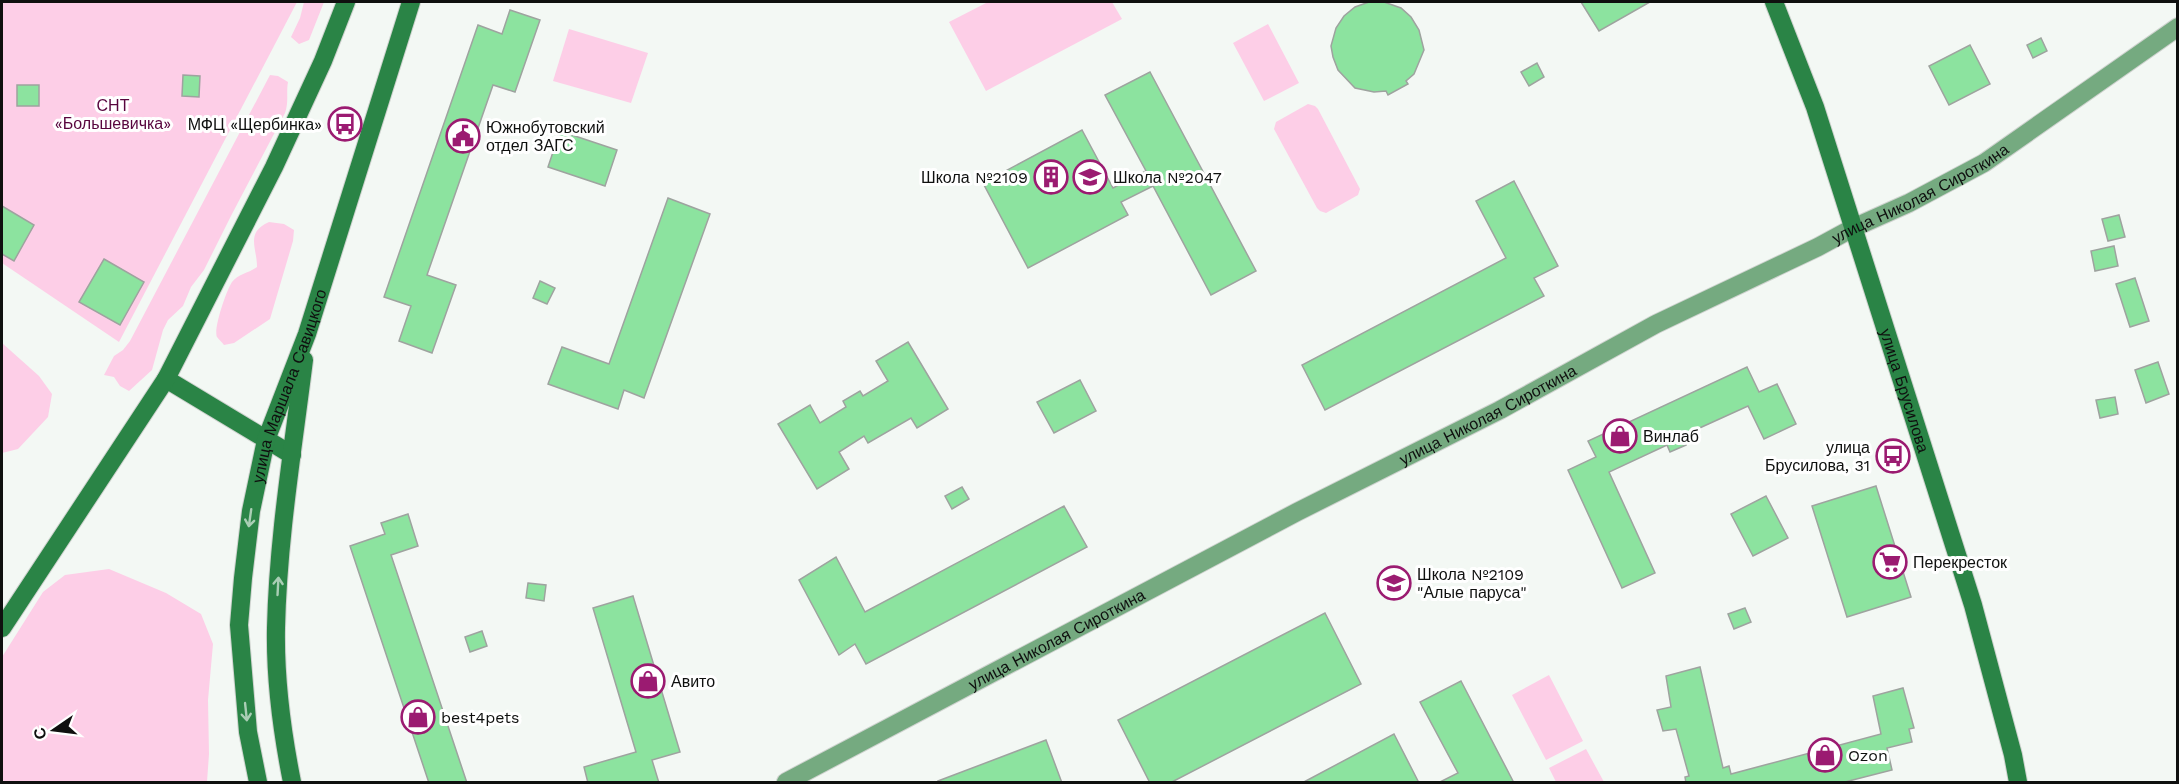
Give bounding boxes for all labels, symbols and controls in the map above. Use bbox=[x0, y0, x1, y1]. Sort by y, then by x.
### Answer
park label: СНТ «Большевичка» bbox=[55, 96, 171, 133]
bus stop icon: МФЦ «Щербинка» bbox=[327, 106, 363, 142]
place label: МФЦ «Щербинка» bbox=[188, 115, 322, 134]
public building icon: Южнобутовский отдел ЗАГС bbox=[445, 118, 481, 154]
place label: Южнобутовский отдел ЗАГС bbox=[486, 118, 605, 155]
street label: улица Николая Сироткина bbox=[1828, 140, 2013, 248]
building icon: Школа №2109 bbox=[1033, 159, 1069, 195]
school or university icon: Школа №2047 bbox=[1072, 159, 1108, 195]
place label: Школа №2109 bbox=[921, 168, 1028, 187]
place label: Школа №2047 bbox=[1113, 168, 1222, 187]
street label: улица Маршала Савицкого bbox=[248, 287, 331, 485]
street label: улица Брусилова bbox=[1876, 326, 1933, 455]
street label: улица Николая Сироткина bbox=[1396, 361, 1580, 469]
shop icon: Винлаб bbox=[1602, 418, 1638, 454]
place label: Винлаб bbox=[1643, 427, 1699, 446]
place label: улица Брусилова, 31 bbox=[1765, 438, 1870, 475]
bus stop icon: улица Брусилова, 31 bbox=[1875, 438, 1911, 474]
one-way arrow bbox=[245, 507, 256, 527]
supermarket icon: Перекресток bbox=[1872, 544, 1908, 580]
place label: Перекресток bbox=[1913, 553, 2008, 572]
school or university icon: Школа №2109 "Алые паруса" bbox=[1376, 565, 1412, 601]
place label: Школа №2109 "Алые паруса" bbox=[1417, 565, 1527, 602]
one-way arrow bbox=[273, 577, 284, 597]
street label: улица Николая Сироткина bbox=[965, 585, 1148, 694]
shop icon: Авито bbox=[630, 663, 666, 699]
place label: Авито bbox=[671, 672, 715, 691]
shop icon: best4pets bbox=[400, 699, 436, 735]
north arrow bbox=[24, 700, 84, 760]
one-way arrow bbox=[240, 702, 251, 721]
place label: best4pets bbox=[441, 708, 519, 727]
text: С bbox=[29, 725, 51, 741]
shop icon: Ozon bbox=[1807, 737, 1843, 773]
place label: Ozon bbox=[1848, 746, 1888, 765]

